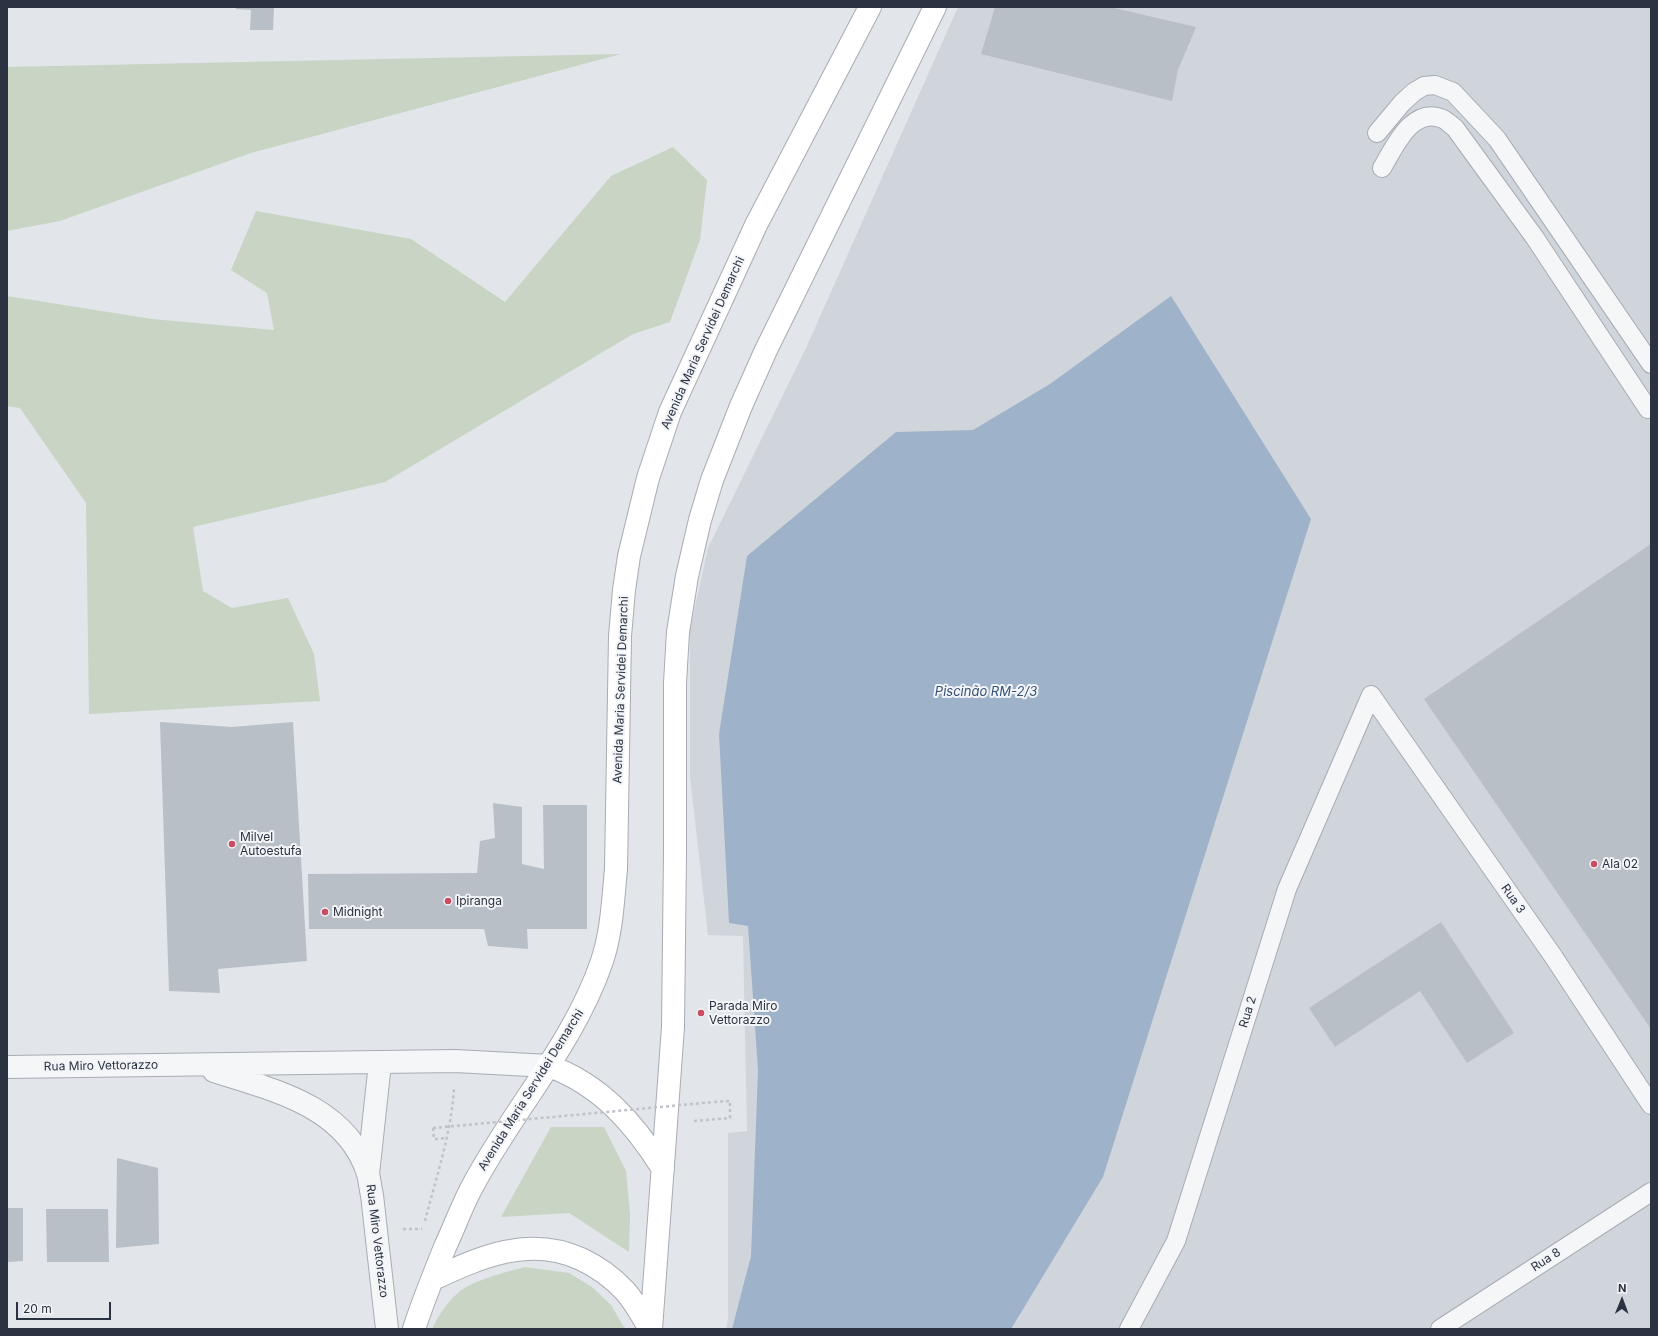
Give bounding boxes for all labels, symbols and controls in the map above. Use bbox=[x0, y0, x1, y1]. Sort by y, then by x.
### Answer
street label: Avenida Maria Servidei Demarchi bbox=[658, 254, 748, 432]
street label: Avenida Maria Servidei Demarchi bbox=[611, 596, 631, 784]
water label: Piscinão RM-2/3 bbox=[935, 684, 1037, 700]
place label: Milvel Autoestufa bbox=[240, 830, 302, 858]
marker: Milvel Autoestufa bbox=[227, 839, 237, 849]
place label: Ala 02 bbox=[1602, 857, 1638, 871]
marker: Ala 02 bbox=[1589, 859, 1599, 869]
street label: Rua 3 bbox=[1498, 882, 1528, 916]
place label: Ipiranga bbox=[456, 894, 502, 908]
marker: Ipiranga bbox=[443, 896, 453, 906]
place label: Midnight bbox=[333, 905, 382, 919]
marker: Midnight bbox=[320, 907, 330, 917]
street label: Rua 2 bbox=[1236, 994, 1260, 1030]
place label: Parada Miro Vettorazzo bbox=[709, 999, 777, 1027]
street label: Avenida Maria Servidei Demarchi bbox=[475, 1007, 587, 1173]
marker: Parada Miro Vettorazzo bbox=[696, 1008, 706, 1018]
street label: Rua Miro Vettorazzo bbox=[44, 1058, 158, 1074]
street label: Rua Miro Vettorazzo bbox=[363, 1183, 391, 1299]
street label: Rua 8 bbox=[1529, 1245, 1563, 1275]
north arrow bbox=[1602, 1280, 1642, 1320]
text: N bbox=[1618, 1281, 1627, 1295]
scale bar bbox=[18, 1294, 113, 1320]
text: 20 m bbox=[23, 1301, 52, 1316]

